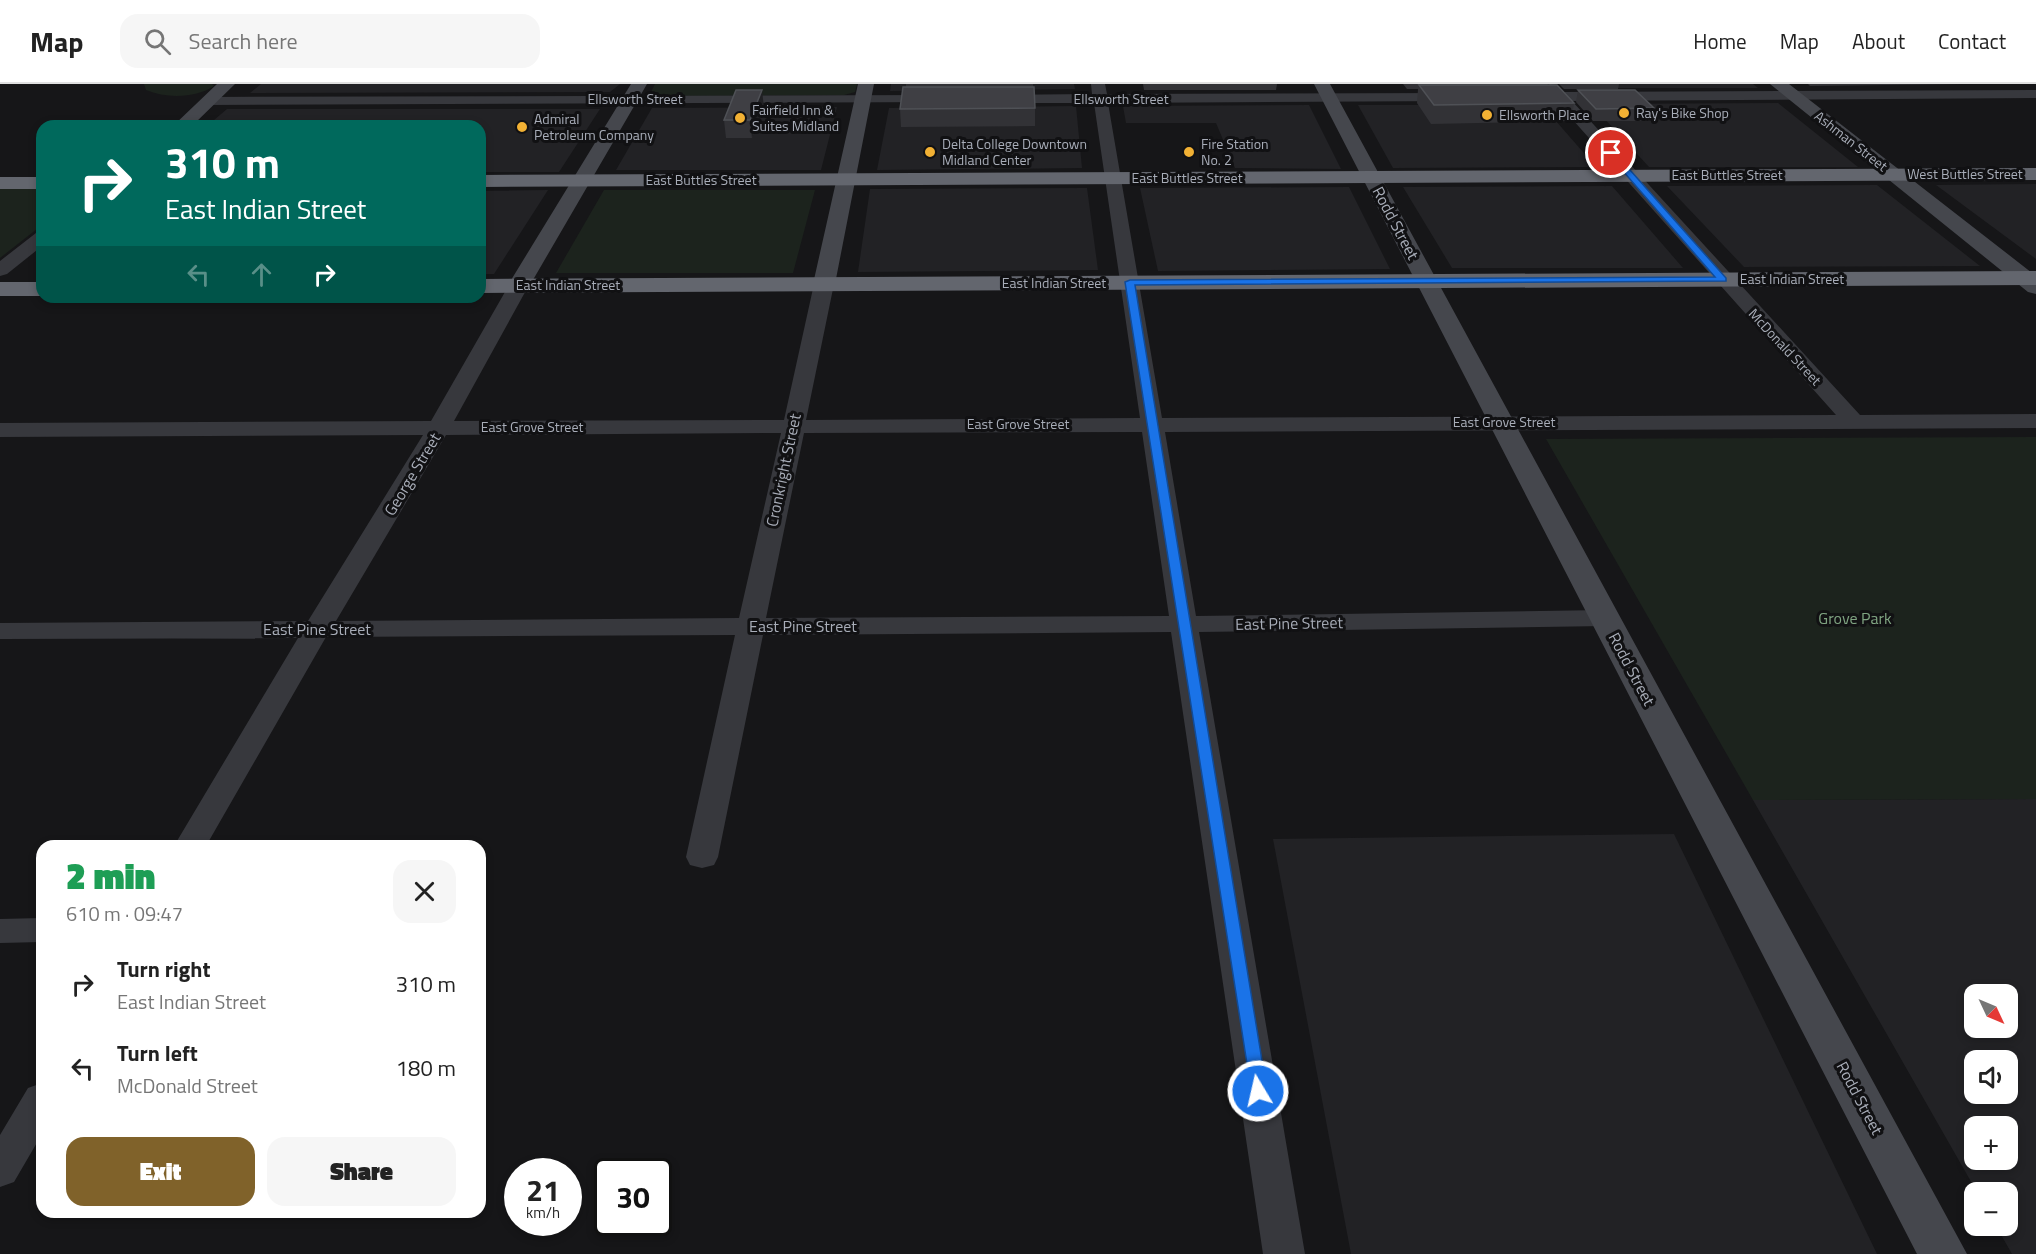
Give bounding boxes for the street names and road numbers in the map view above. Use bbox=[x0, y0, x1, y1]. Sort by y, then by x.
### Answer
street label: Ellsworth Street bbox=[587, 88, 683, 109]
street label: Ellsworth Street bbox=[1073, 88, 1169, 109]
street label: Ashman Street bbox=[1810, 105, 1892, 176]
street label: West Buttles Street bbox=[1907, 163, 2023, 184]
street label: East Buttles Street bbox=[1671, 164, 1783, 185]
street label: East Buttles Street bbox=[1131, 167, 1243, 188]
street label: East Buttles Street bbox=[645, 169, 757, 190]
street label: Rodd Street bbox=[1367, 182, 1426, 264]
street label: East Indian Street bbox=[1740, 268, 1844, 289]
street label: East Indian Street bbox=[1002, 272, 1106, 293]
street label: East Indian Street bbox=[516, 274, 620, 295]
street label: McDonald Street bbox=[1744, 303, 1827, 390]
street label: Cronkright Street bbox=[759, 411, 807, 529]
street label: East Grove Street bbox=[1453, 411, 1555, 432]
street label: East Grove Street bbox=[967, 413, 1069, 434]
street label: East Grove Street bbox=[481, 416, 583, 437]
street label: George Street bbox=[378, 428, 446, 520]
street label: East Pine Street bbox=[1235, 610, 1344, 636]
street label: East Pine Street bbox=[749, 614, 857, 638]
street label: East Pine Street bbox=[263, 617, 371, 641]
street label: Rodd Street bbox=[1603, 628, 1662, 710]
street label: Rodd Street bbox=[1831, 1057, 1890, 1139]

